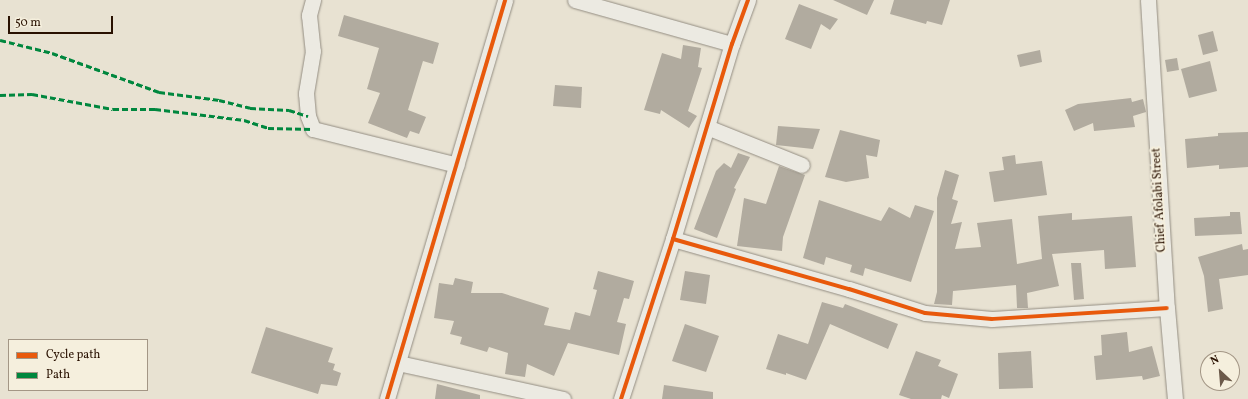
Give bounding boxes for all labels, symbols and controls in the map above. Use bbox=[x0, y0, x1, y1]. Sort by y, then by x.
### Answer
scale bar bbox=[10, 8, 115, 34]
text: 50 m bbox=[15, 15, 41, 31]
street label: Chief Afolabi Street bbox=[1150, 148, 1170, 252]
legend bbox=[8, 339, 148, 391]
text: Cycle path bbox=[46, 347, 101, 363]
north arrow bbox=[1200, 351, 1240, 391]
text: N bbox=[1208, 352, 1222, 369]
text: Path bbox=[46, 367, 70, 383]

